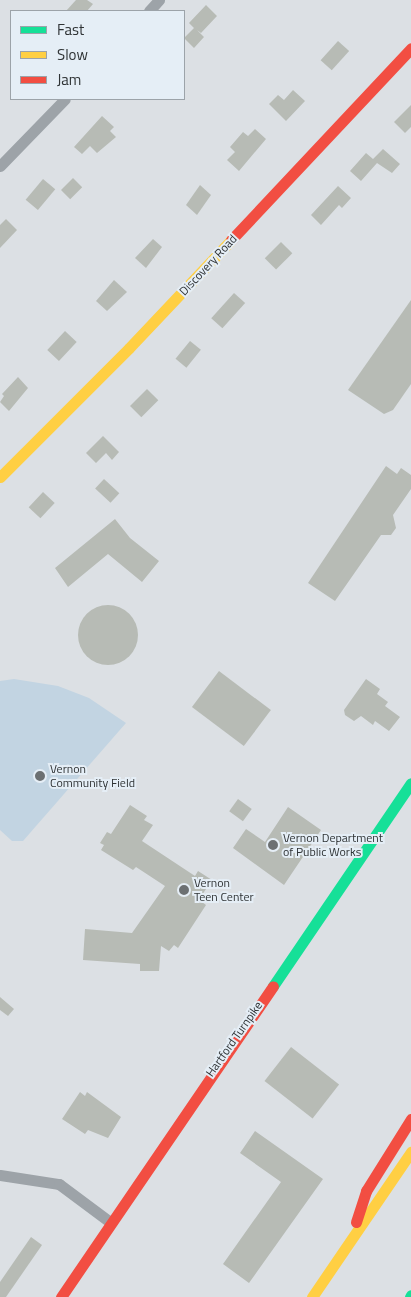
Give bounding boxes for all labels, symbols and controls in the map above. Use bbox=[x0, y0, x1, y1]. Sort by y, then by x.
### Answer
legend bbox=[10, 10, 185, 100]
text: Fast bbox=[57, 18, 84, 41]
text: Slow bbox=[57, 43, 88, 66]
text: Jam bbox=[57, 68, 81, 91]
street label: Discovery Road bbox=[176, 232, 240, 298]
place label: Vernon Community Field bbox=[50, 762, 135, 790]
marker: Vernon Community Field bbox=[34, 770, 46, 782]
place label: Vernon Department of Public Works bbox=[283, 831, 383, 859]
marker: Vernon Department of Public Works bbox=[267, 839, 279, 851]
place label: Vernon Teen Center bbox=[194, 876, 254, 904]
marker: Vernon Teen Center bbox=[178, 884, 190, 896]
street label: Hartford Turnpike bbox=[203, 999, 265, 1079]

